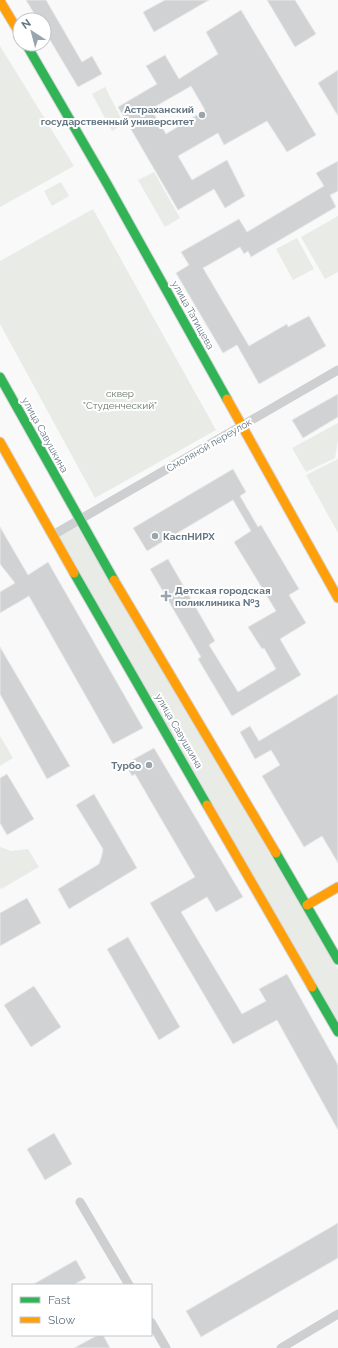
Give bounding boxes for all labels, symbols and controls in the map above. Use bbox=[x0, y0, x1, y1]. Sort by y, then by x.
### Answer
north arrow bbox=[12, 12, 52, 52]
text: N bbox=[19, 17, 34, 32]
place label: Астраханский государственный университет bbox=[41, 104, 194, 127]
marker: Астраханский государственный университет bbox=[197, 110, 207, 120]
street label: улица Татищева bbox=[170, 279, 216, 351]
park label: сквер "Студенческий" bbox=[83, 388, 157, 411]
street label: улица Савушкина bbox=[20, 395, 70, 475]
street label: Смоляной переулок bbox=[164, 416, 254, 474]
marker: КаспНИРХ bbox=[150, 531, 160, 541]
place label: КаспНИРХ bbox=[163, 531, 215, 542]
place label: Детская городская поликлиника №3 bbox=[175, 585, 271, 608]
marker: Детская городская поликлиника №3 bbox=[160, 590, 172, 602]
street label: улица Савушкина bbox=[153, 692, 205, 770]
place label: Турбо bbox=[111, 760, 141, 771]
marker: Турбо bbox=[144, 760, 154, 770]
legend bbox=[12, 1284, 152, 1336]
text: Fast bbox=[48, 1293, 71, 1307]
text: Slow bbox=[48, 1313, 75, 1327]

